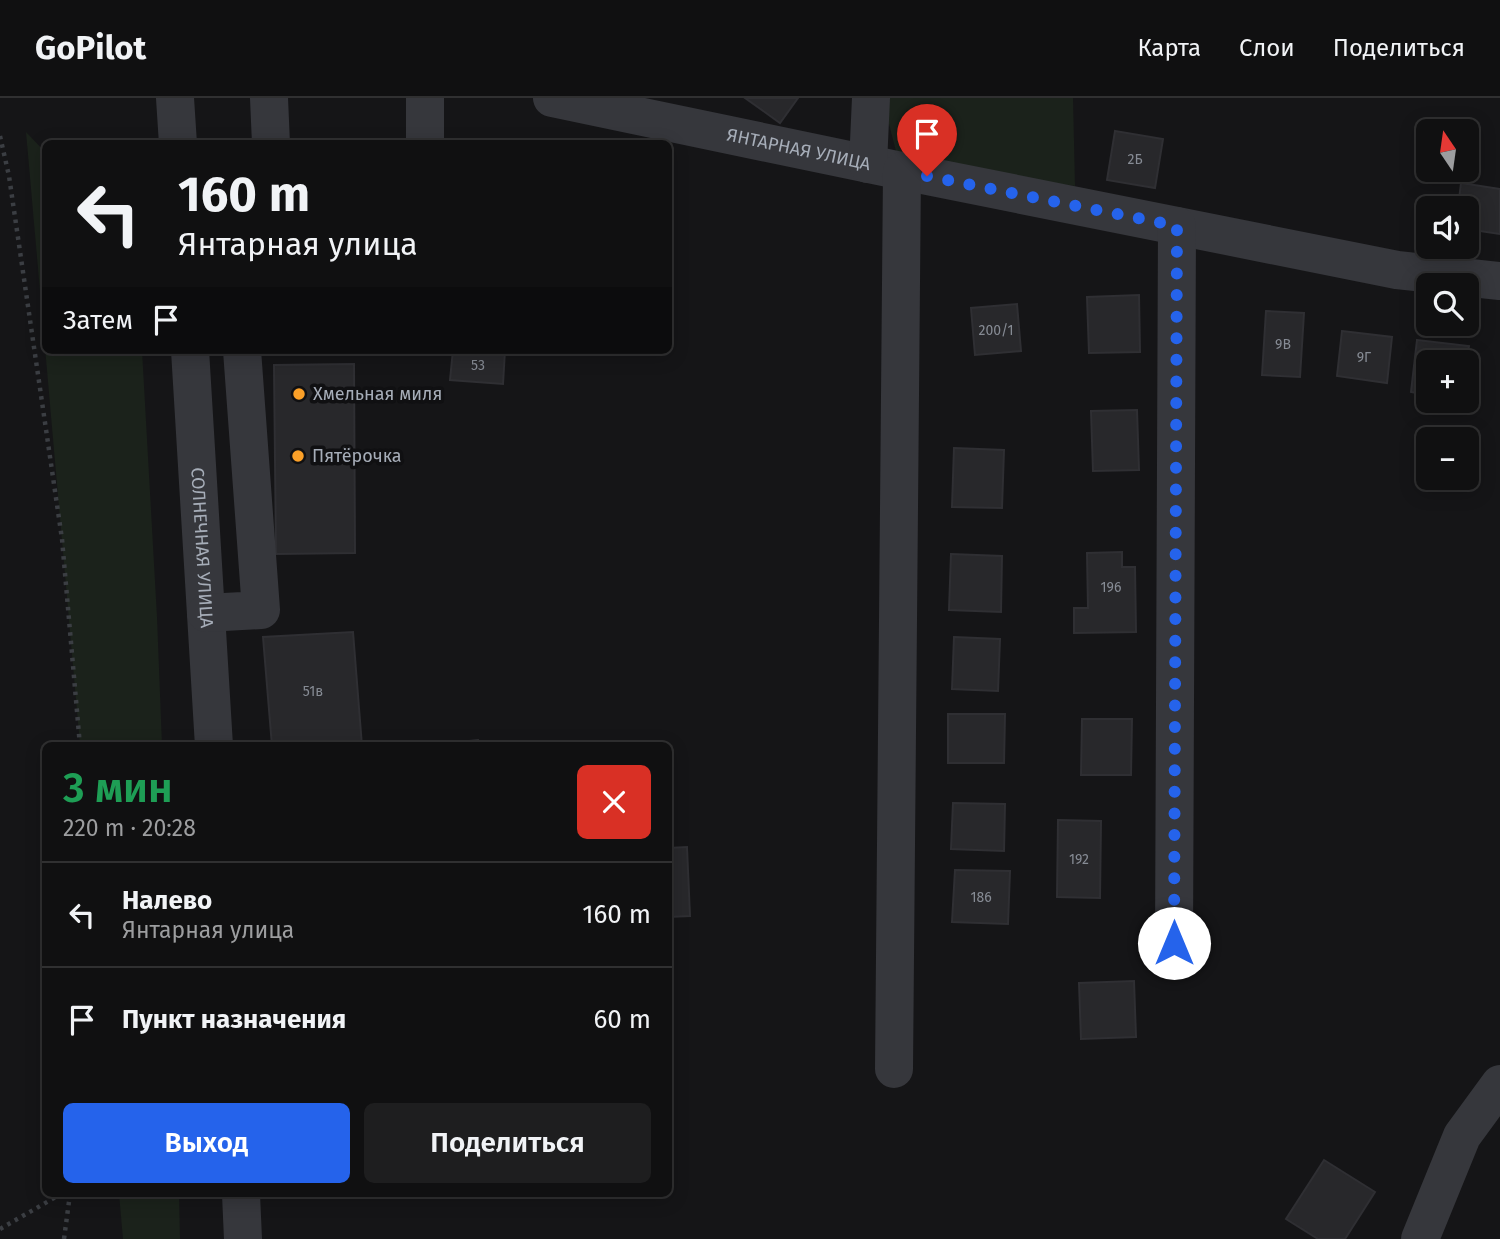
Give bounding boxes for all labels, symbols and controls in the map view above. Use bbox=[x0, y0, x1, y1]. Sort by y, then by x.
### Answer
text: GoPilot bbox=[35, 28, 146, 68]
text: Карта bbox=[1137, 34, 1201, 62]
text: Слои bbox=[1239, 34, 1295, 62]
text: Поделиться bbox=[1333, 34, 1465, 62]
pin bbox=[897, 104, 957, 176]
icon: arrive bbox=[908, 115, 946, 153]
north arrow bbox=[1416, 119, 1479, 182]
map controls bbox=[1416, 119, 1479, 490]
street label: ЯНТАРНАЯ УЛИЦА bbox=[725, 124, 873, 175]
house number: 2Б bbox=[1127, 151, 1143, 168]
text: 160 m bbox=[178, 165, 310, 224]
icon: left bbox=[63, 168, 154, 259]
button: sound bbox=[1416, 196, 1479, 259]
text: Янтарная улица bbox=[178, 225, 418, 263]
button: search bbox=[1416, 273, 1479, 336]
icon: arrive bbox=[147, 301, 185, 339]
text: Затем bbox=[63, 305, 133, 336]
house number: 200/1 bbox=[978, 322, 1014, 339]
house number: 9В bbox=[1275, 336, 1291, 353]
house number: 9Г bbox=[1357, 349, 1371, 366]
button: + bbox=[1416, 350, 1479, 413]
house number: 53 bbox=[471, 357, 485, 374]
place label: Хмельная миля bbox=[313, 383, 442, 405]
marker: Хмельная миля bbox=[291, 386, 307, 402]
button: − bbox=[1416, 427, 1479, 490]
place label: Пятёрочка bbox=[312, 445, 402, 467]
marker: Пятёрочка bbox=[290, 448, 306, 464]
street label: СОЛНЕЧНАЯ УЛИЦА bbox=[186, 467, 218, 629]
house number: 196 bbox=[1101, 579, 1121, 596]
house number: 51в bbox=[303, 683, 323, 700]
text: 3 мин bbox=[63, 763, 173, 813]
button: close bbox=[577, 765, 651, 839]
text: 220 m · 20:28 bbox=[63, 814, 196, 842]
house number: 192 bbox=[1069, 851, 1089, 868]
text: Налево bbox=[122, 885, 212, 916]
house number: 186 bbox=[970, 889, 992, 906]
icon: left bbox=[63, 896, 101, 934]
text: 160 m bbox=[582, 899, 651, 930]
position arrow bbox=[1137, 906, 1211, 980]
text: Янтарная улица bbox=[122, 916, 294, 944]
icon: arrive bbox=[63, 1001, 101, 1039]
text: Пункт назначения bbox=[122, 1004, 346, 1035]
text: 60 m bbox=[593, 1004, 651, 1035]
button: Выход bbox=[63, 1103, 350, 1183]
button: Поделиться bbox=[364, 1103, 651, 1183]

